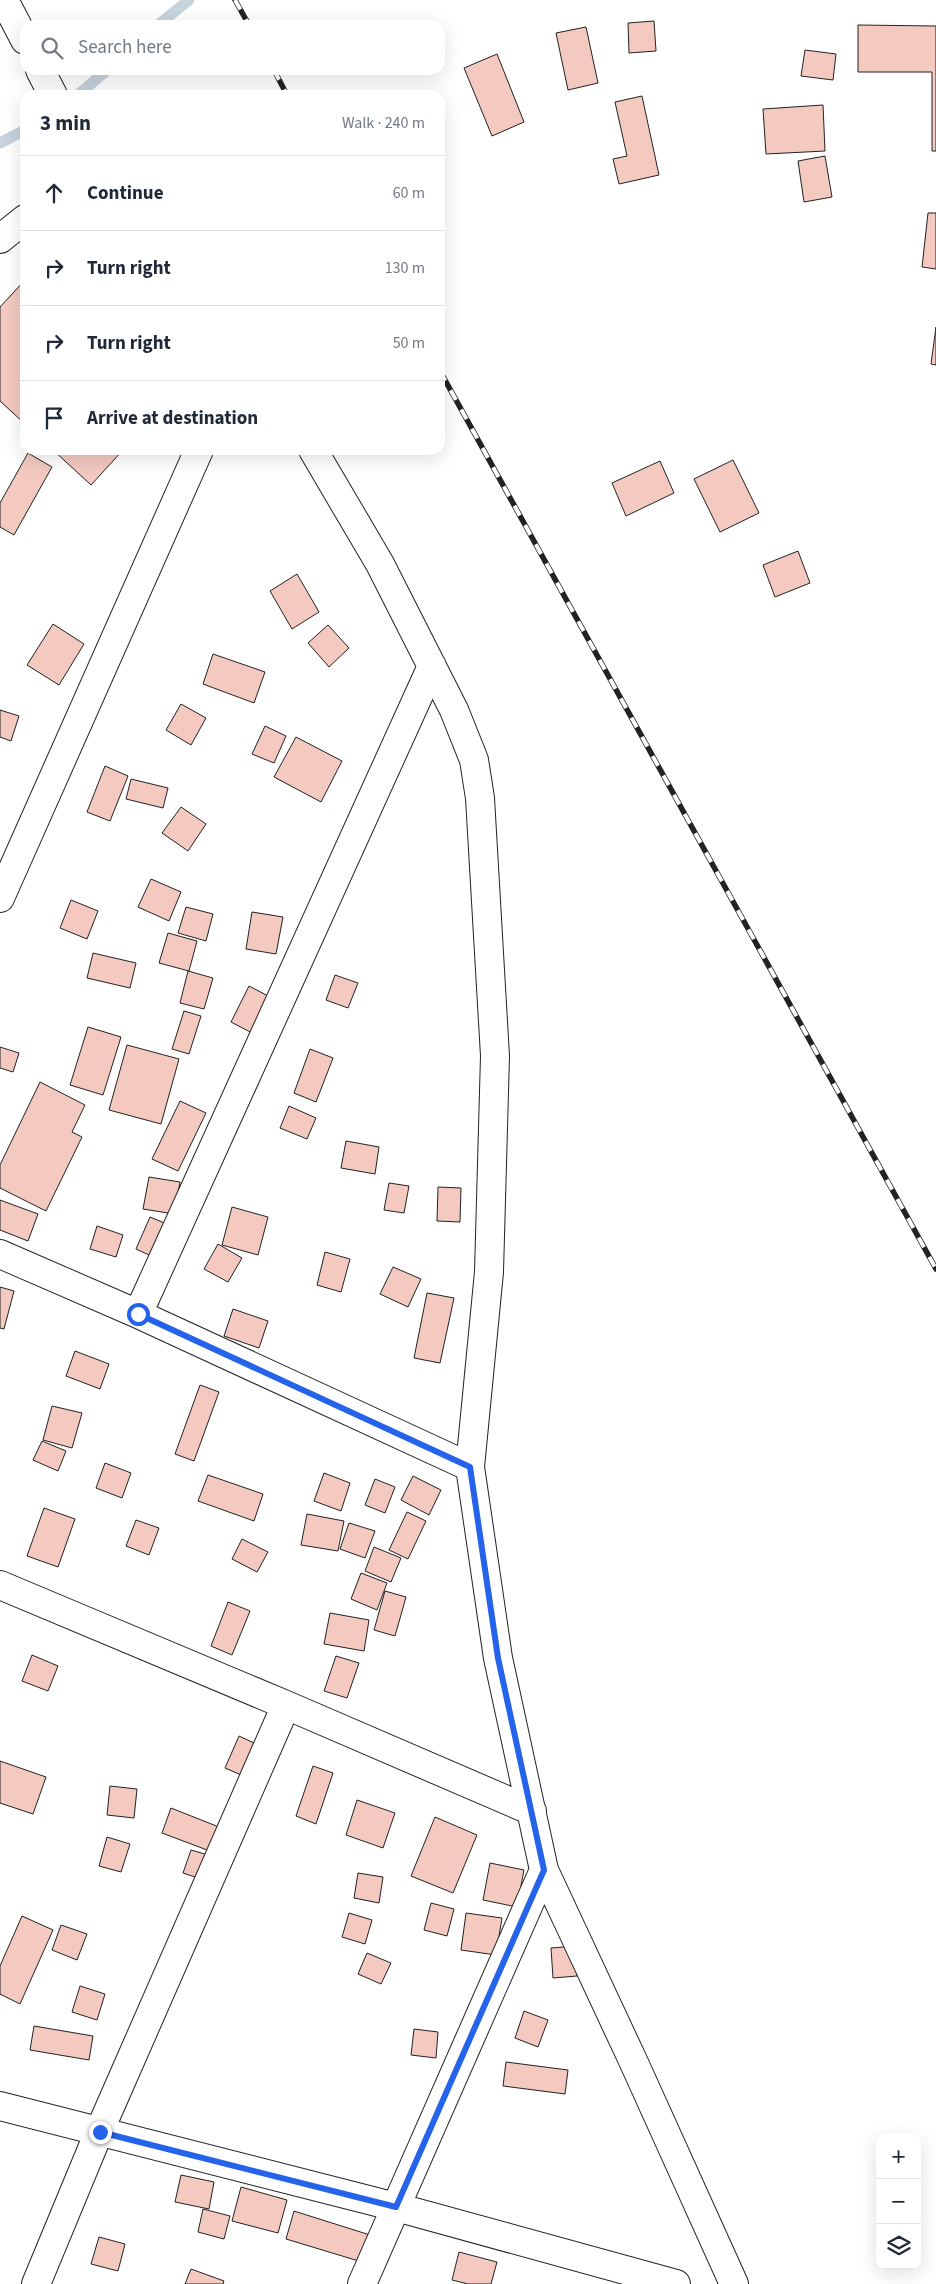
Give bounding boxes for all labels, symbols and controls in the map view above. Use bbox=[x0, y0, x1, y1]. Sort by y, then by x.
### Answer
search box bbox=[20, 20, 445, 75]
icon: search bbox=[38, 34, 66, 62]
text: Search here bbox=[78, 34, 172, 61]
text: 3 min bbox=[40, 108, 91, 138]
text: Walk · 240 m bbox=[342, 112, 425, 134]
icon: ahead bbox=[40, 179, 68, 207]
text: Continue bbox=[87, 180, 164, 207]
text: 60 m bbox=[393, 182, 425, 204]
icon: right bbox=[40, 254, 68, 282]
text: Turn right bbox=[87, 255, 171, 282]
text: 130 m bbox=[385, 257, 425, 279]
icon: right bbox=[40, 329, 68, 357]
text: Turn right bbox=[87, 330, 171, 357]
text: 50 m bbox=[393, 332, 425, 354]
icon: arrive bbox=[40, 404, 68, 432]
text: Arrive at destination bbox=[87, 405, 258, 432]
route start bbox=[127, 1303, 150, 1326]
route end bbox=[89, 2121, 112, 2144]
map controls bbox=[876, 2134, 921, 2269]
button: + bbox=[876, 2134, 921, 2179]
button: − bbox=[876, 2179, 921, 2224]
button: layers bbox=[876, 2224, 921, 2269]

